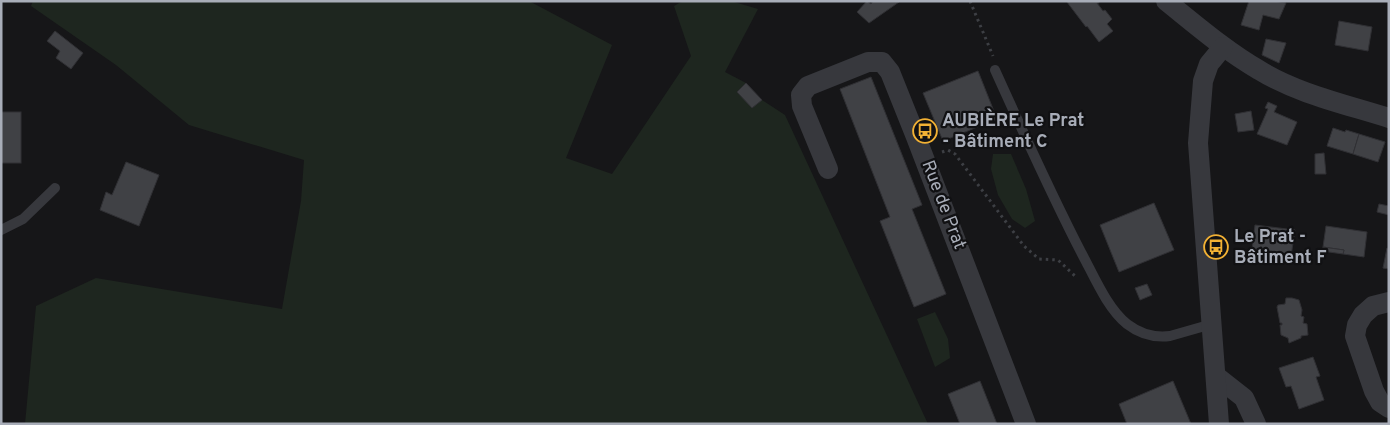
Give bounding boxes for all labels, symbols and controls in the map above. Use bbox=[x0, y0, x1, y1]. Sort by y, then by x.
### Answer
place label: AUBIÈRE Le Prat - Bâtiment C bbox=[942, 108, 1084, 154]
bus stop icon: AUBIÈRE Le Prat - Bâtiment C bbox=[912, 118, 938, 144]
street label: Rue de Prat bbox=[915, 157, 971, 253]
place label: Le Prat - Bâtiment F bbox=[1234, 226, 1326, 270]
bus stop icon: Le Prat - Bâtiment F bbox=[1203, 234, 1229, 260]

